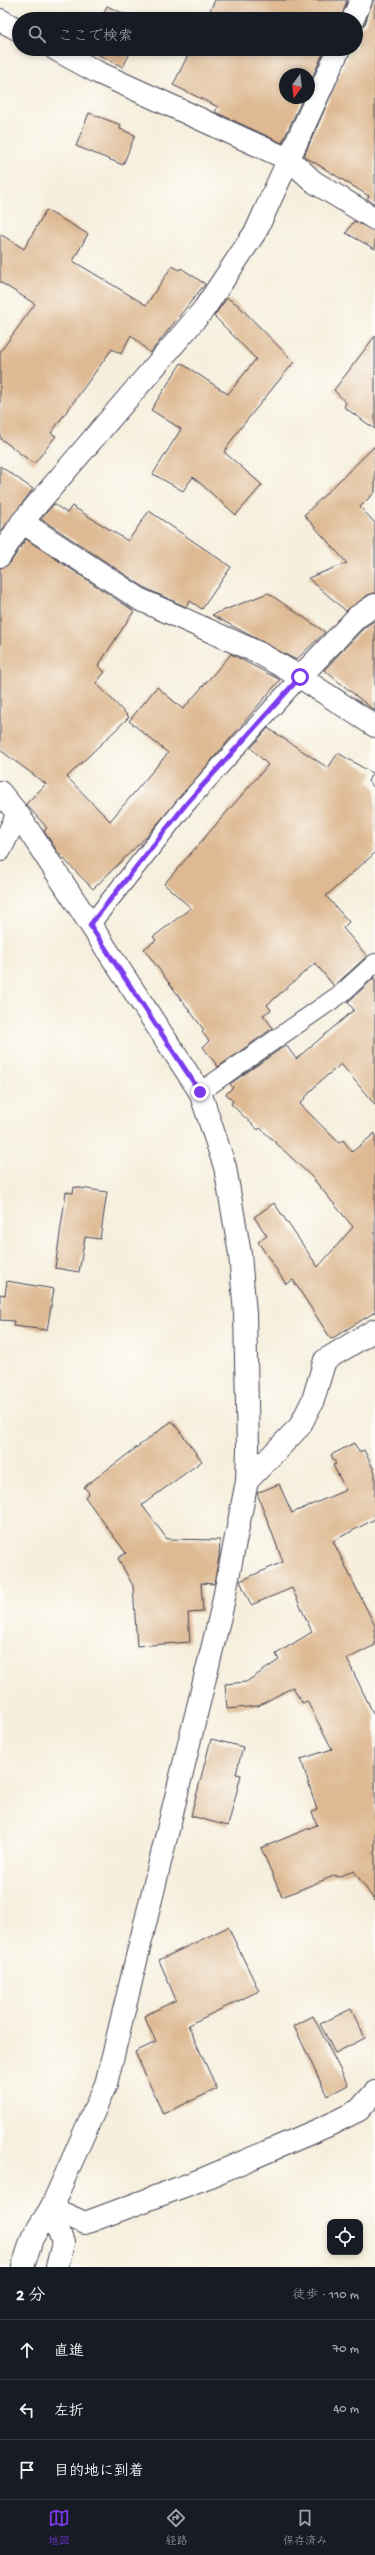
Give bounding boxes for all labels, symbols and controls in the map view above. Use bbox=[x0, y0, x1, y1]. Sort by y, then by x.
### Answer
search box bbox=[12, 12, 363, 56]
icon: search bbox=[26, 23, 48, 45]
text: ここで検索 bbox=[58, 28, 133, 46]
north arrow bbox=[279, 68, 315, 104]
route start bbox=[291, 668, 309, 686]
route end bbox=[191, 1083, 209, 1101]
map controls bbox=[327, 2219, 363, 2255]
button: locate bbox=[327, 2219, 363, 2255]
text: 2 分 bbox=[16, 2287, 45, 2307]
text: 徒歩 · 110 m bbox=[293, 2288, 359, 2303]
icon: ahead bbox=[16, 2339, 38, 2361]
text: 70 m bbox=[333, 2342, 359, 2357]
text: 直進 bbox=[54, 2343, 84, 2361]
icon: left bbox=[16, 2399, 38, 2421]
text: 40 m bbox=[333, 2402, 359, 2417]
text: 左折 bbox=[54, 2403, 84, 2421]
icon: arrive bbox=[16, 2459, 38, 2481]
text: 目的地に到着 bbox=[54, 2463, 144, 2481]
tab: 地図 bbox=[48, 2507, 70, 2548]
tab: 経路 bbox=[165, 2507, 187, 2548]
tab: 保存済み bbox=[283, 2507, 327, 2548]

